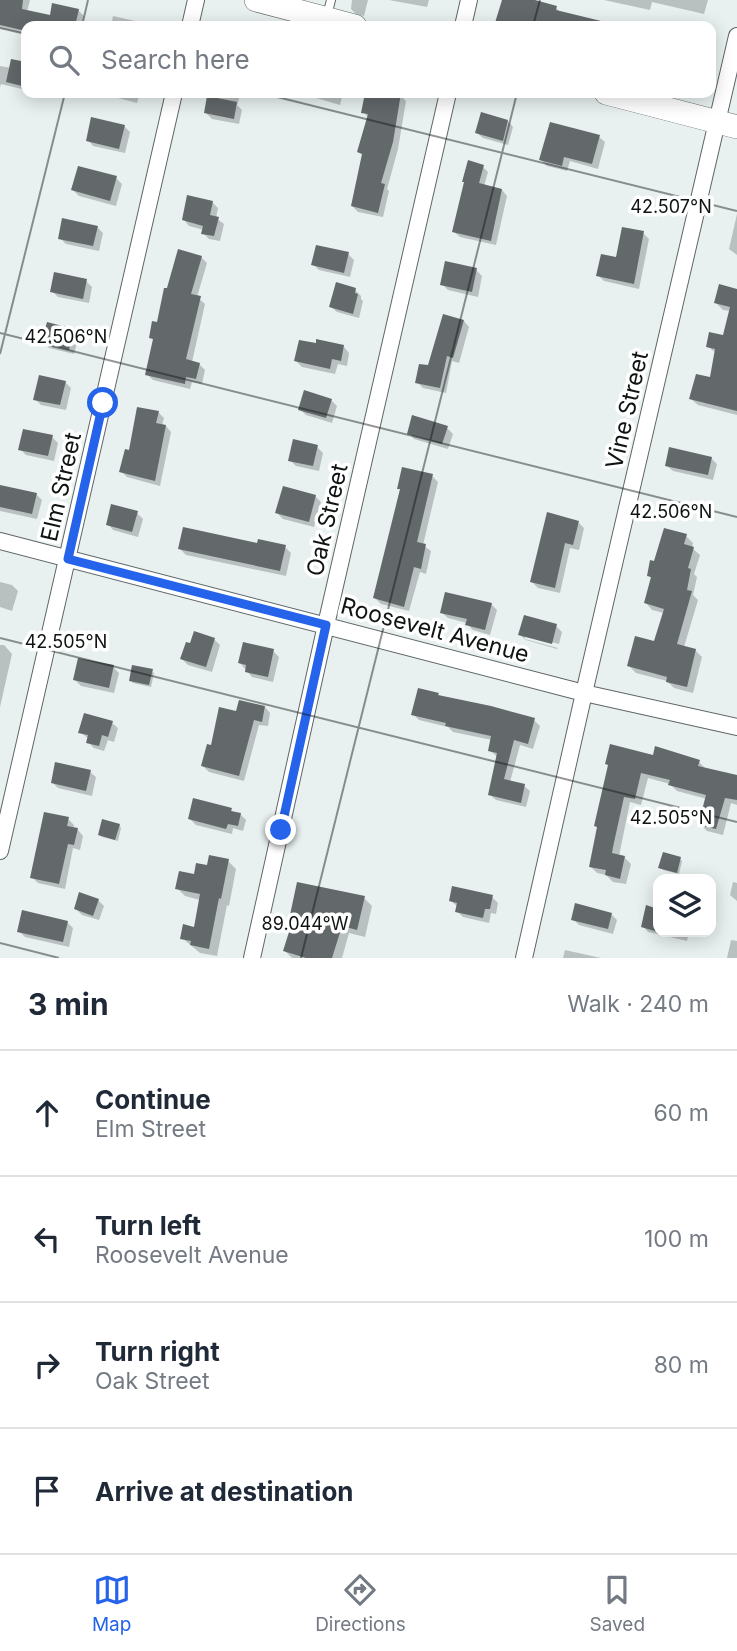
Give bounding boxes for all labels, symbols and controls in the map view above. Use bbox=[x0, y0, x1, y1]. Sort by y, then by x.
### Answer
search box bbox=[21, 21, 716, 98]
icon: search bbox=[45, 41, 83, 79]
text: Search here bbox=[101, 44, 250, 75]
text: 42.507°N bbox=[630, 196, 712, 217]
text: 42.506°N bbox=[25, 326, 107, 347]
street label: Vine Street bbox=[600, 348, 654, 472]
route start bbox=[87, 387, 118, 418]
street label: Elm Street bbox=[35, 429, 87, 544]
street label: Oak Street bbox=[300, 461, 354, 579]
text: 42.506°N bbox=[630, 501, 712, 522]
street label: Roosevelt Avenue bbox=[338, 591, 532, 669]
text: 42.505°N bbox=[25, 631, 107, 652]
text: 42.505°N bbox=[630, 807, 712, 828]
route end bbox=[265, 814, 296, 845]
map controls bbox=[653, 874, 716, 937]
button: layers bbox=[653, 874, 716, 937]
text: 89.044°W bbox=[262, 913, 349, 934]
text: 3 min bbox=[28, 986, 109, 1022]
text: Walk · 240 m bbox=[567, 990, 709, 1018]
text: Continue bbox=[95, 1084, 211, 1115]
icon: ahead bbox=[28, 1094, 66, 1132]
text: 60 m bbox=[654, 1099, 709, 1127]
text: Elm Street bbox=[95, 1115, 206, 1143]
text: Turn left bbox=[95, 1210, 201, 1241]
icon: left bbox=[28, 1220, 66, 1258]
text: 100 m bbox=[644, 1225, 709, 1253]
text: Roosevelt Avenue bbox=[95, 1241, 289, 1269]
text: Turn right bbox=[95, 1336, 220, 1367]
icon: right bbox=[28, 1346, 66, 1384]
text: 80 m bbox=[654, 1351, 709, 1379]
text: Oak Street bbox=[95, 1367, 210, 1395]
icon: arrive bbox=[28, 1472, 66, 1510]
text: Arrive at destination bbox=[95, 1476, 354, 1507]
tab: Map bbox=[92, 1571, 131, 1636]
tab: Directions bbox=[315, 1571, 406, 1636]
tab: Saved bbox=[589, 1571, 645, 1636]

